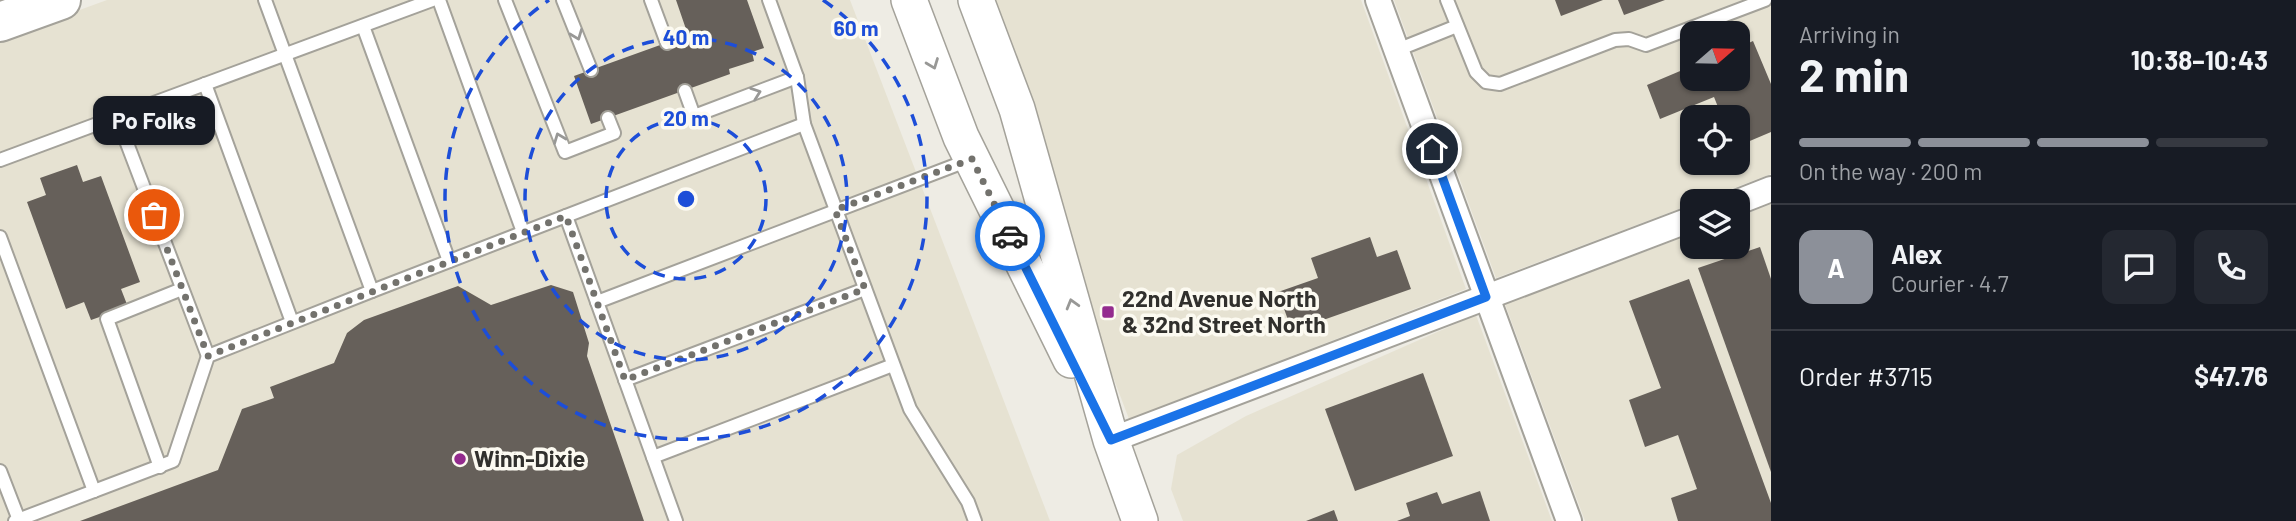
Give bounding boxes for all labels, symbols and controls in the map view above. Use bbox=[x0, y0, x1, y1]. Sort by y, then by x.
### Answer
text: 60 m bbox=[834, 15, 878, 40]
text: Arriving in bbox=[1799, 20, 1900, 48]
north arrow bbox=[1680, 21, 1750, 91]
map controls bbox=[1680, 21, 1750, 259]
text: 40 m bbox=[663, 24, 709, 49]
one-way arrow bbox=[568, 29, 582, 41]
text: 10:38–10:43 bbox=[2131, 44, 2268, 75]
text: 2 min bbox=[1799, 46, 1909, 101]
one-way arrow bbox=[925, 57, 939, 69]
one-way arrow bbox=[749, 87, 761, 101]
callout: Po Folks bbox=[93, 96, 215, 145]
text: 20 m bbox=[663, 105, 709, 130]
button: locate bbox=[1680, 105, 1750, 175]
text: Po Folks bbox=[112, 106, 196, 134]
pin bbox=[1402, 119, 1462, 179]
icon: home bbox=[1413, 130, 1451, 168]
one-way arrow bbox=[553, 133, 567, 145]
text: On the way · 200 m bbox=[1799, 157, 1982, 185]
pin bbox=[124, 185, 184, 245]
centre of rings bbox=[674, 187, 698, 211]
button: layers bbox=[1680, 189, 1750, 259]
icon: bag bbox=[135, 196, 173, 234]
courier bbox=[975, 201, 1045, 271]
icon: car bbox=[991, 217, 1029, 255]
button: chat bbox=[2102, 230, 2176, 304]
button: phone bbox=[2194, 230, 2268, 304]
text: Alex bbox=[1891, 238, 1942, 269]
text: A bbox=[1827, 252, 1845, 283]
text: Courier · 4.7 bbox=[1891, 269, 2009, 297]
place label: 22nd Avenue North & 32nd Street North bbox=[1122, 284, 1326, 338]
one-way arrow bbox=[1066, 298, 1081, 310]
marker: 22nd Avenue North & 32nd Street North bbox=[1100, 304, 1116, 320]
text: Order #3715 bbox=[1799, 360, 1933, 391]
text: $47.76 bbox=[2194, 360, 2268, 391]
place label: Winn-Dixie bbox=[474, 444, 585, 472]
marker: Winn-Dixie bbox=[452, 451, 468, 467]

